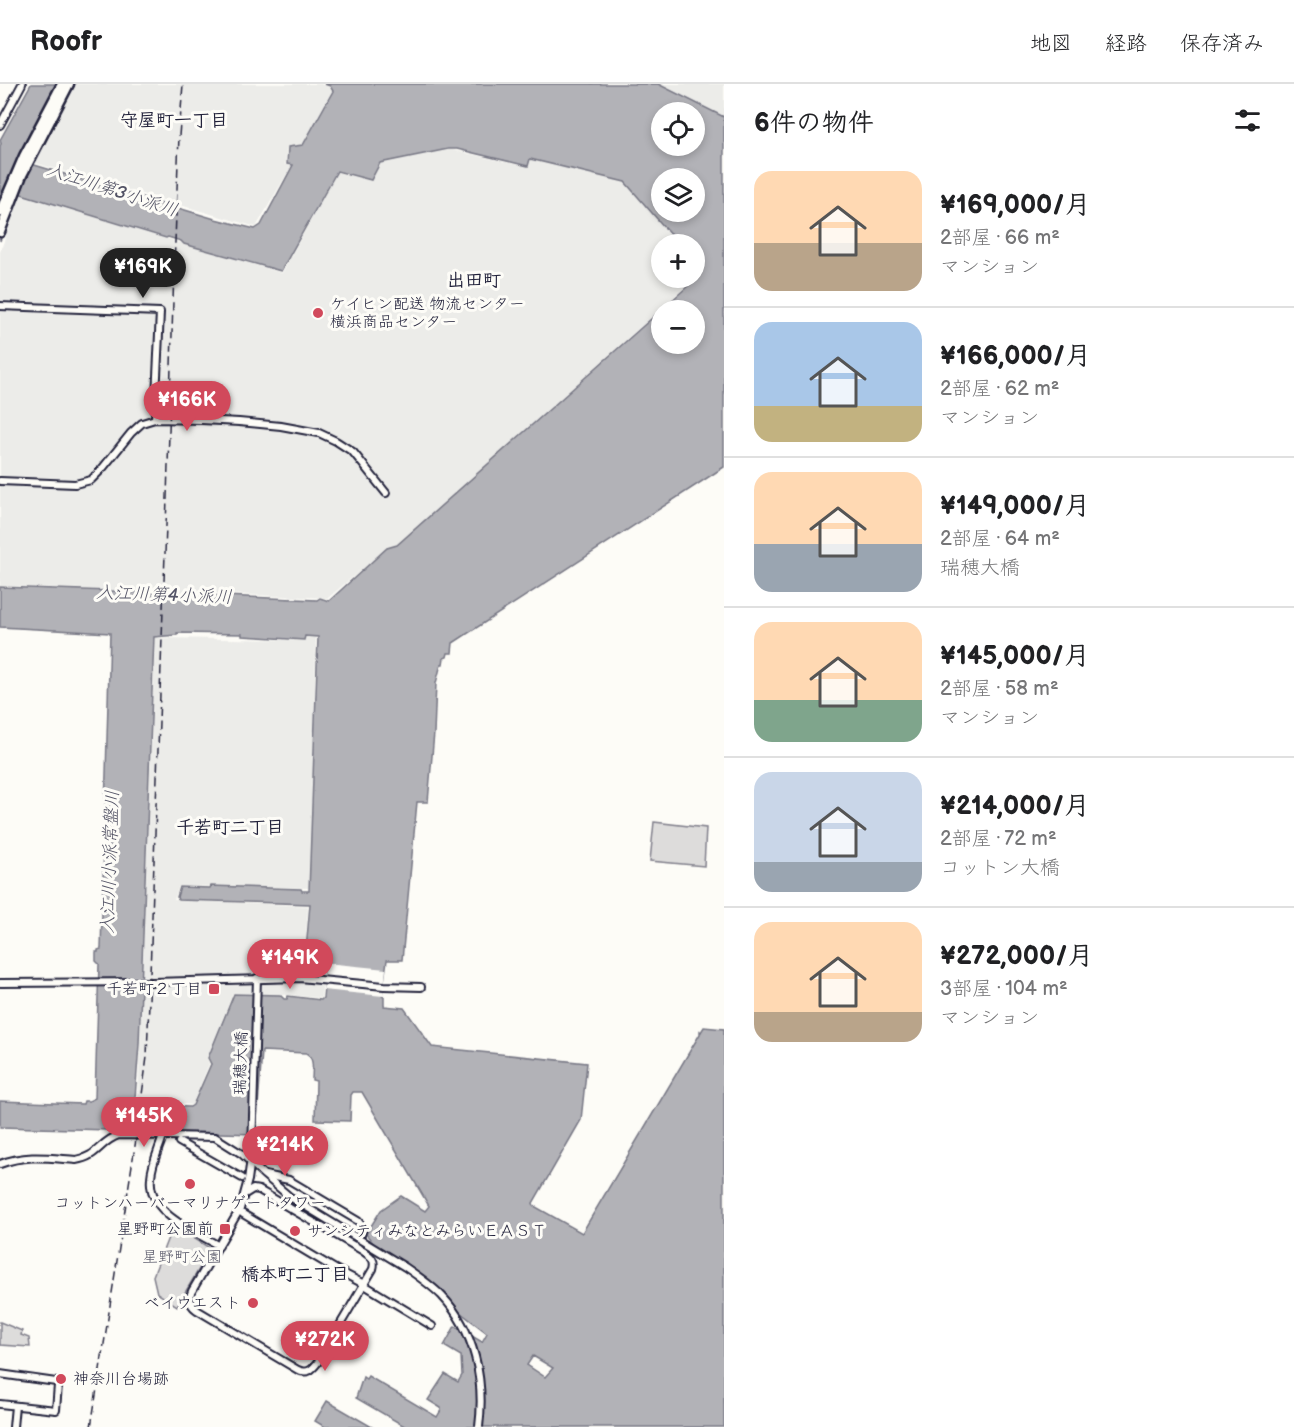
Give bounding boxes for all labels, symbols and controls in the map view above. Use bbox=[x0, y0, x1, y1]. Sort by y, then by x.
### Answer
text: Roofr bbox=[30, 25, 102, 58]
text: 地図 bbox=[1030, 31, 1072, 56]
text: 経路 bbox=[1105, 31, 1147, 56]
text: 保存済み bbox=[1180, 31, 1264, 56]
map controls bbox=[651, 102, 705, 354]
button: locate bbox=[651, 102, 705, 156]
icon: filters bbox=[1231, 104, 1264, 137]
text: 6件の物件 bbox=[754, 108, 874, 139]
district label: 守屋町一丁目 bbox=[120, 110, 228, 131]
water label: 入江川第3小派川 bbox=[44, 159, 180, 221]
button: layers bbox=[651, 168, 705, 222]
text: ¥169,000/月 bbox=[940, 190, 1091, 221]
icon: home bbox=[802, 195, 874, 267]
text: 2部屋 · 66 m² bbox=[940, 226, 1060, 250]
button: + bbox=[651, 234, 705, 288]
pin: ¥169K bbox=[101, 248, 185, 299]
text: ¥169K bbox=[114, 255, 172, 279]
text: マンション bbox=[940, 255, 1039, 279]
district label: 出田町 bbox=[447, 270, 501, 291]
place label: ケイヒン配送 物流センター 横浜商品センター bbox=[330, 295, 525, 332]
button: − bbox=[651, 300, 705, 354]
marker: ケイヒン配送 物流センター 横浜商品センター bbox=[311, 306, 325, 320]
text: ¥166,000/月 bbox=[940, 341, 1091, 372]
icon: home bbox=[802, 346, 874, 418]
text: 2部屋 · 62 m² bbox=[940, 377, 1059, 401]
pin: ¥166K bbox=[145, 381, 229, 432]
text: ¥166K bbox=[158, 388, 216, 412]
text: マンション bbox=[940, 406, 1039, 430]
text: ¥149,000/月 bbox=[940, 491, 1090, 522]
icon: home bbox=[802, 496, 874, 568]
text: 2部屋 · 64 m² bbox=[940, 527, 1060, 551]
text: 瑞穂大橋 bbox=[940, 556, 1020, 580]
water label: 入江川第4小派川 bbox=[95, 582, 233, 608]
text: ¥145,000/月 bbox=[940, 641, 1090, 672]
icon: home bbox=[802, 646, 874, 718]
text: 2部屋 · 58 m² bbox=[940, 677, 1059, 701]
text: マンション bbox=[940, 706, 1039, 730]
water label: 入江川小派常盤川 bbox=[97, 790, 123, 934]
text: ¥214,000/月 bbox=[940, 791, 1090, 822]
icon: home bbox=[802, 796, 874, 868]
district label: 千若町二丁目 bbox=[176, 817, 284, 838]
text: 2部屋 · 72 m² bbox=[940, 827, 1057, 851]
text: コットン大橋 bbox=[940, 856, 1060, 880]
pin: ¥149K bbox=[248, 939, 332, 990]
text: ¥272,000/月 bbox=[940, 941, 1094, 972]
text: ¥149K bbox=[261, 946, 319, 970]
icon: home bbox=[802, 946, 874, 1018]
text: 3部屋 · 104 m² bbox=[940, 977, 1068, 1001]
place label: 千若町２丁目 bbox=[106, 980, 202, 999]
marker: 千若町２丁目 bbox=[207, 982, 221, 996]
text: マンション bbox=[940, 1006, 1039, 1030]
street label: 瑞穂大橋 bbox=[230, 1031, 252, 1095]
pin: ¥145K bbox=[102, 1097, 186, 1148]
text: ¥145K bbox=[115, 1104, 173, 1128]
pin: ¥214K bbox=[243, 1126, 327, 1177]
text: ¥214K bbox=[256, 1133, 314, 1157]
marker: コットンハーバーマリナゲートタワー bbox=[183, 1177, 197, 1191]
place label: コットンハーバーマリナゲートタワー bbox=[54, 1194, 326, 1213]
place label: 星野町公園前 bbox=[117, 1220, 213, 1239]
marker: 星野町公園前 bbox=[218, 1222, 232, 1236]
place label: サンシティみなとみらいＥＡＳＴ bbox=[307, 1222, 547, 1241]
marker: サンシティみなとみらいＥＡＳＴ bbox=[288, 1224, 302, 1238]
park label: 星野町公園 bbox=[142, 1248, 222, 1267]
district label: 橋本町二丁目 bbox=[241, 1264, 349, 1285]
place label: ベイウエスト bbox=[144, 1294, 241, 1313]
marker: ベイウエスト bbox=[246, 1296, 260, 1310]
pin: ¥272K bbox=[283, 1321, 367, 1372]
text: ¥272K bbox=[295, 1328, 355, 1352]
place label: 神奈川台場跡 bbox=[73, 1370, 169, 1389]
marker: 神奈川台場跡 bbox=[54, 1372, 68, 1386]

